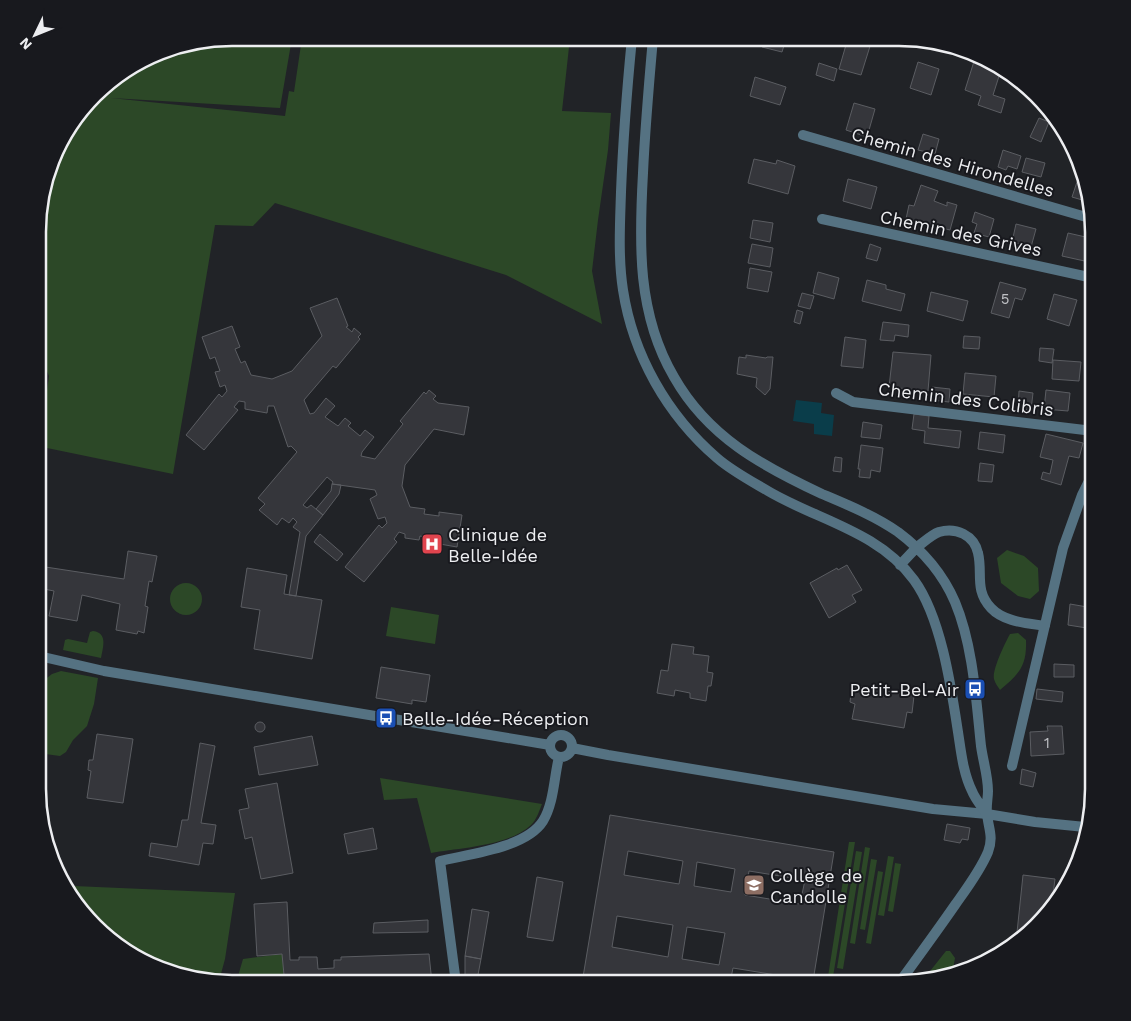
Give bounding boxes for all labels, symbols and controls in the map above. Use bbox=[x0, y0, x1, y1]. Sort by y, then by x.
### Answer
north arrow bbox=[10, 10, 60, 60]
text: N bbox=[16, 35, 35, 53]
street label: Chemin des Hirondelles bbox=[849, 123, 1057, 201]
street label: Chemin des Grives bbox=[878, 206, 1044, 260]
house number: 5 bbox=[1001, 290, 1009, 308]
street label: Chemin des Colibris bbox=[877, 378, 1055, 420]
place label: Clinique de Belle-Idée bbox=[448, 524, 547, 566]
hospital icon: Clinique de Belle-Idée bbox=[420, 532, 444, 556]
bus stop icon: Petit-Bel-Air bbox=[963, 677, 987, 701]
place label: Petit-Bel-Air bbox=[850, 679, 959, 700]
bus stop icon: Belle-Idée-Réception bbox=[374, 706, 398, 730]
place label: Belle-Idée-Réception bbox=[402, 708, 589, 729]
house number: 1 bbox=[1044, 734, 1050, 752]
place label: Collège de Candolle bbox=[770, 865, 862, 907]
school or university icon: Collège de Candolle bbox=[742, 873, 766, 897]

